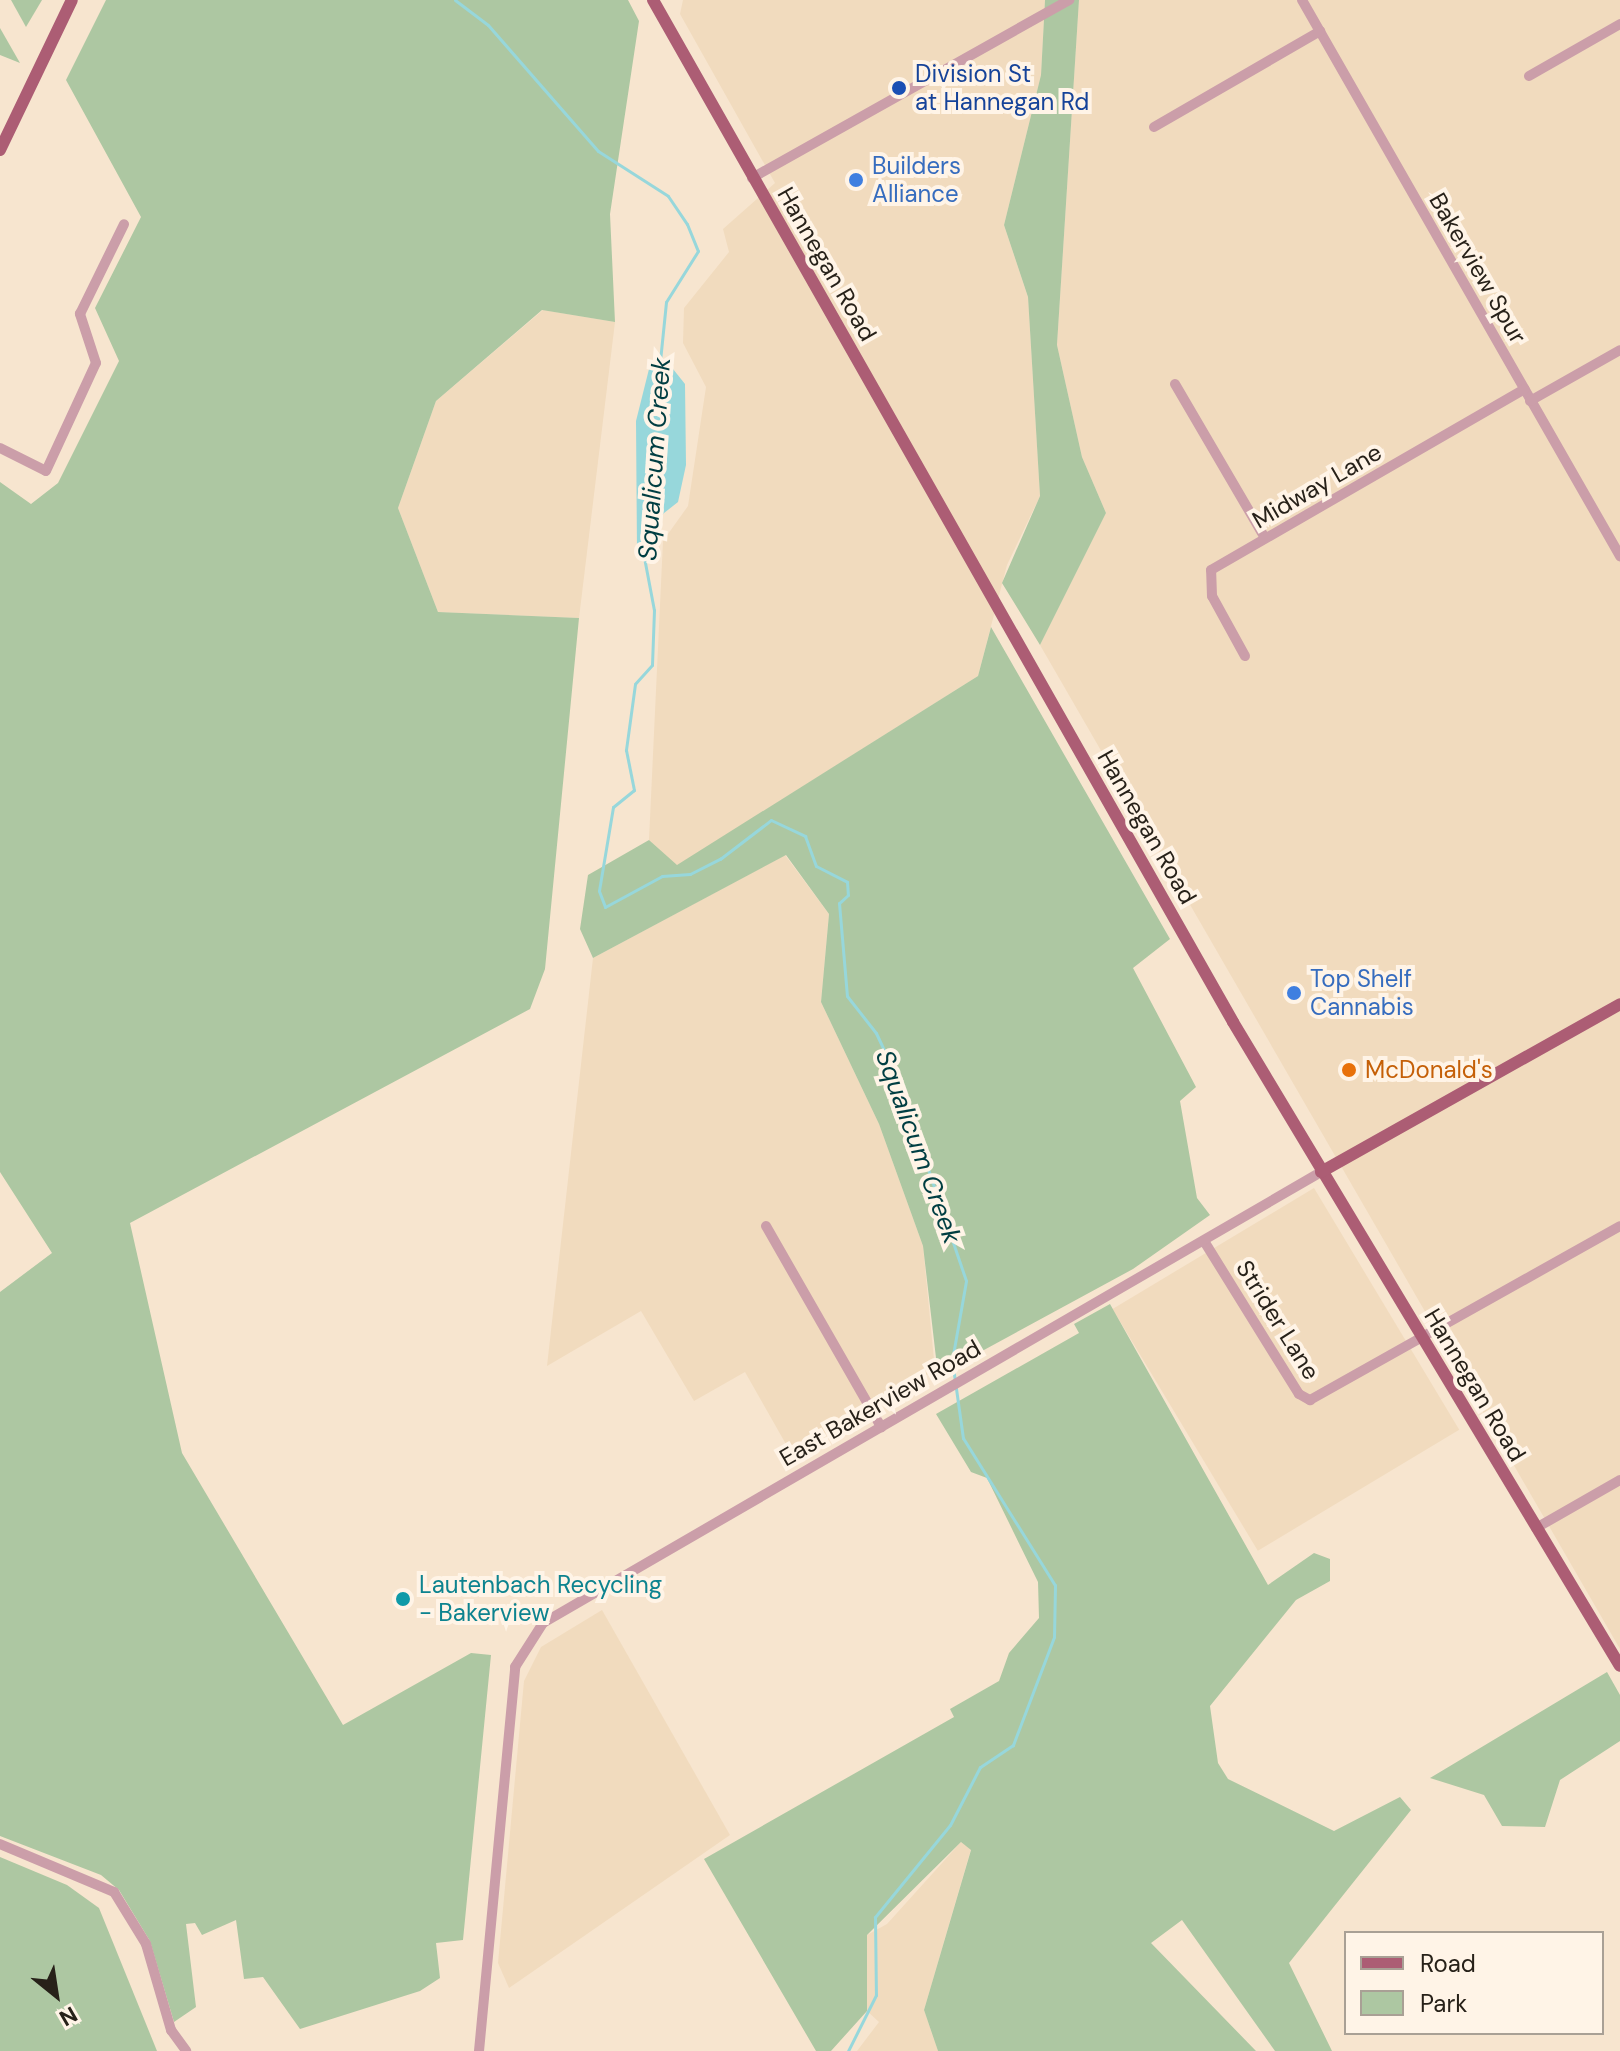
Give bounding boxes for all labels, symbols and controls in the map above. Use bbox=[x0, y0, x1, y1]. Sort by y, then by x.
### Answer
place label: Division St at Hannegan Rd bbox=[915, 60, 1089, 116]
marker: Division St at Hannegan Rd bbox=[890, 79, 908, 97]
place label: Builders Alliance bbox=[872, 152, 961, 208]
marker: Builders Alliance bbox=[847, 171, 865, 189]
street label: Hannegan Road bbox=[771, 182, 883, 346]
street label: Bakerview Spur bbox=[1423, 188, 1533, 348]
water label: Squalicum Creek bbox=[632, 356, 678, 562]
street label: Midway Lane bbox=[1247, 437, 1387, 535]
street label: Hannegan Road bbox=[1091, 745, 1203, 909]
place label: Top Shelf Cannabis bbox=[1310, 965, 1414, 1021]
marker: Top Shelf Cannabis bbox=[1285, 984, 1303, 1002]
water label: Squalicum Creek bbox=[868, 1046, 968, 1248]
place label: McDonald's bbox=[1365, 1056, 1493, 1084]
marker: McDonald's bbox=[1340, 1061, 1358, 1079]
street label: Strider Lane bbox=[1230, 1255, 1326, 1385]
street label: Hannegan Road bbox=[1418, 1303, 1532, 1467]
street label: East Bakerview Road bbox=[774, 1334, 986, 1472]
place label: Lautenbach Recycling - Bakerview bbox=[419, 1571, 662, 1627]
marker: Lautenbach Recycling - Bakerview bbox=[394, 1590, 412, 1608]
legend bbox=[1344, 1931, 1604, 2035]
text: Road bbox=[1420, 1948, 1476, 1979]
north arrow bbox=[16, 1955, 96, 2035]
text: Park bbox=[1420, 1988, 1467, 2019]
text: N bbox=[54, 2000, 82, 2033]

